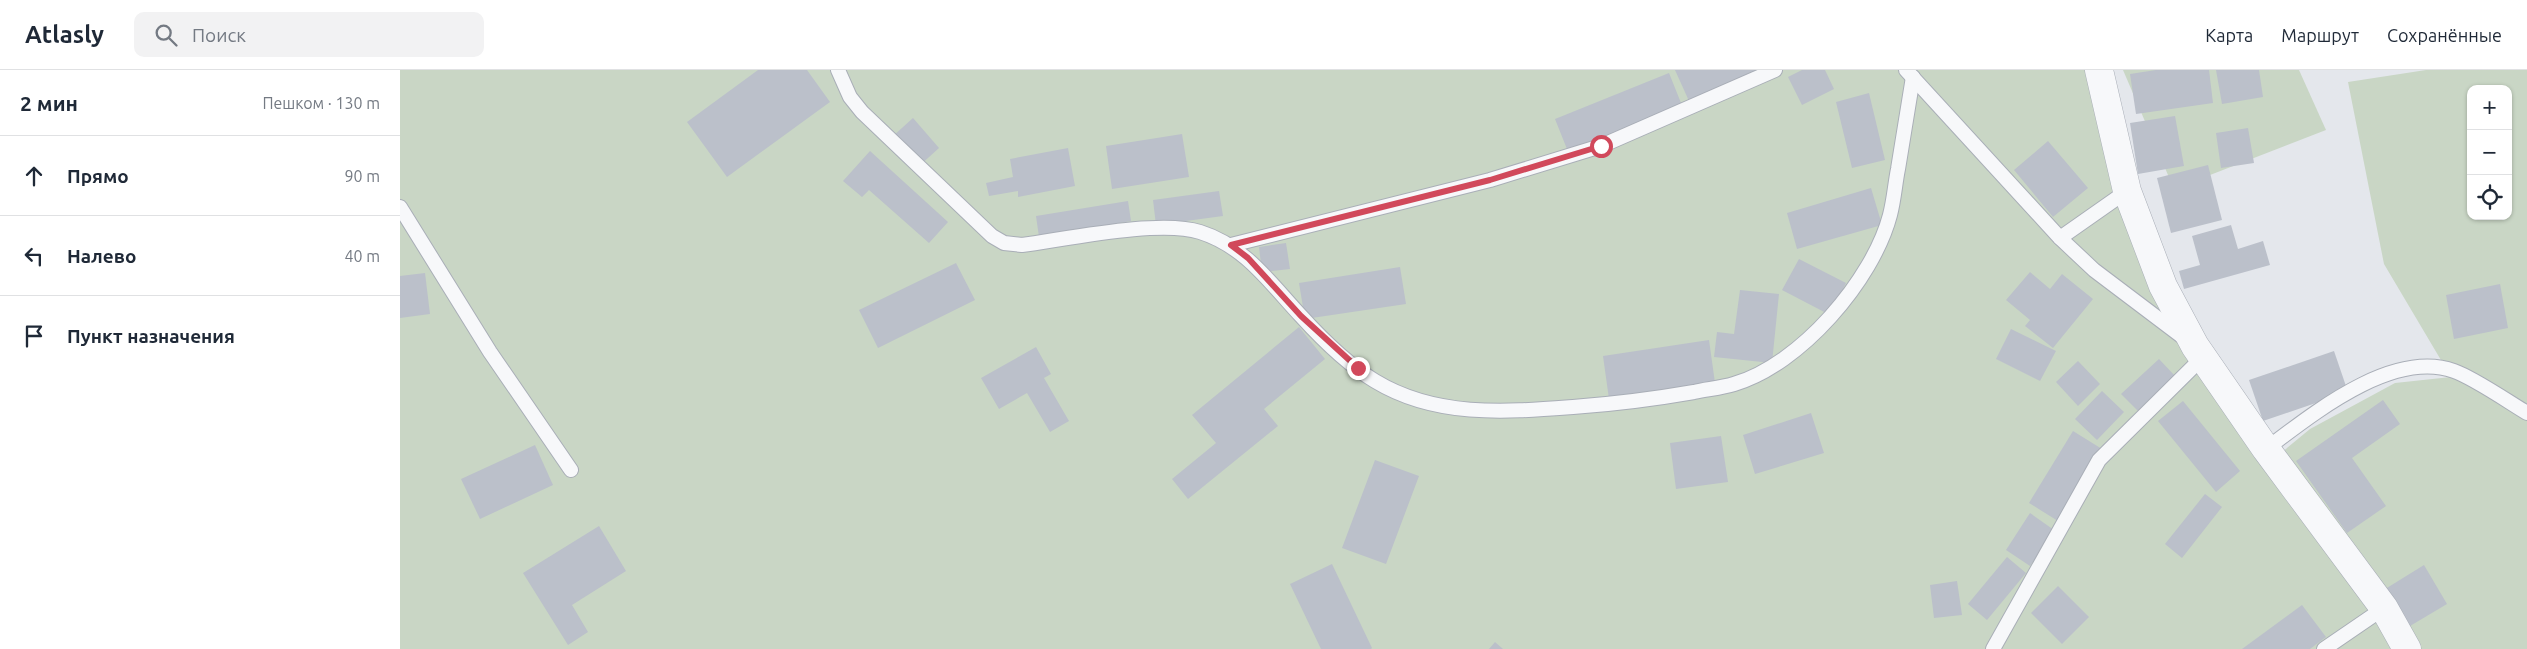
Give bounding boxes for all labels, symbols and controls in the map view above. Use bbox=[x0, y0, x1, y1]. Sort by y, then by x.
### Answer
search box bbox=[134, 12, 484, 57]
text: Atlasly bbox=[25, 21, 104, 48]
icon: search bbox=[152, 21, 180, 49]
text: Поиск bbox=[192, 24, 246, 46]
text: Карта bbox=[2205, 25, 2253, 45]
text: Маршрут bbox=[2281, 25, 2359, 45]
text: Сохранённые bbox=[2387, 25, 2502, 45]
map controls bbox=[2467, 85, 2512, 220]
button: + bbox=[2467, 85, 2512, 130]
text: 2 мин bbox=[20, 91, 78, 115]
text: Пешком · 130 m bbox=[262, 94, 380, 112]
button: − bbox=[2467, 130, 2512, 175]
route start bbox=[1590, 135, 1613, 158]
icon: ahead bbox=[20, 162, 48, 190]
text: Прямо bbox=[67, 165, 129, 187]
text: 90 m bbox=[344, 167, 380, 185]
button: locate bbox=[2467, 175, 2512, 220]
icon: left bbox=[20, 242, 48, 270]
text: Налево bbox=[67, 245, 136, 267]
text: 40 m bbox=[344, 247, 380, 265]
icon: arrive bbox=[20, 322, 48, 350]
text: Пункт назначения bbox=[67, 325, 235, 347]
route end bbox=[1347, 357, 1370, 380]

